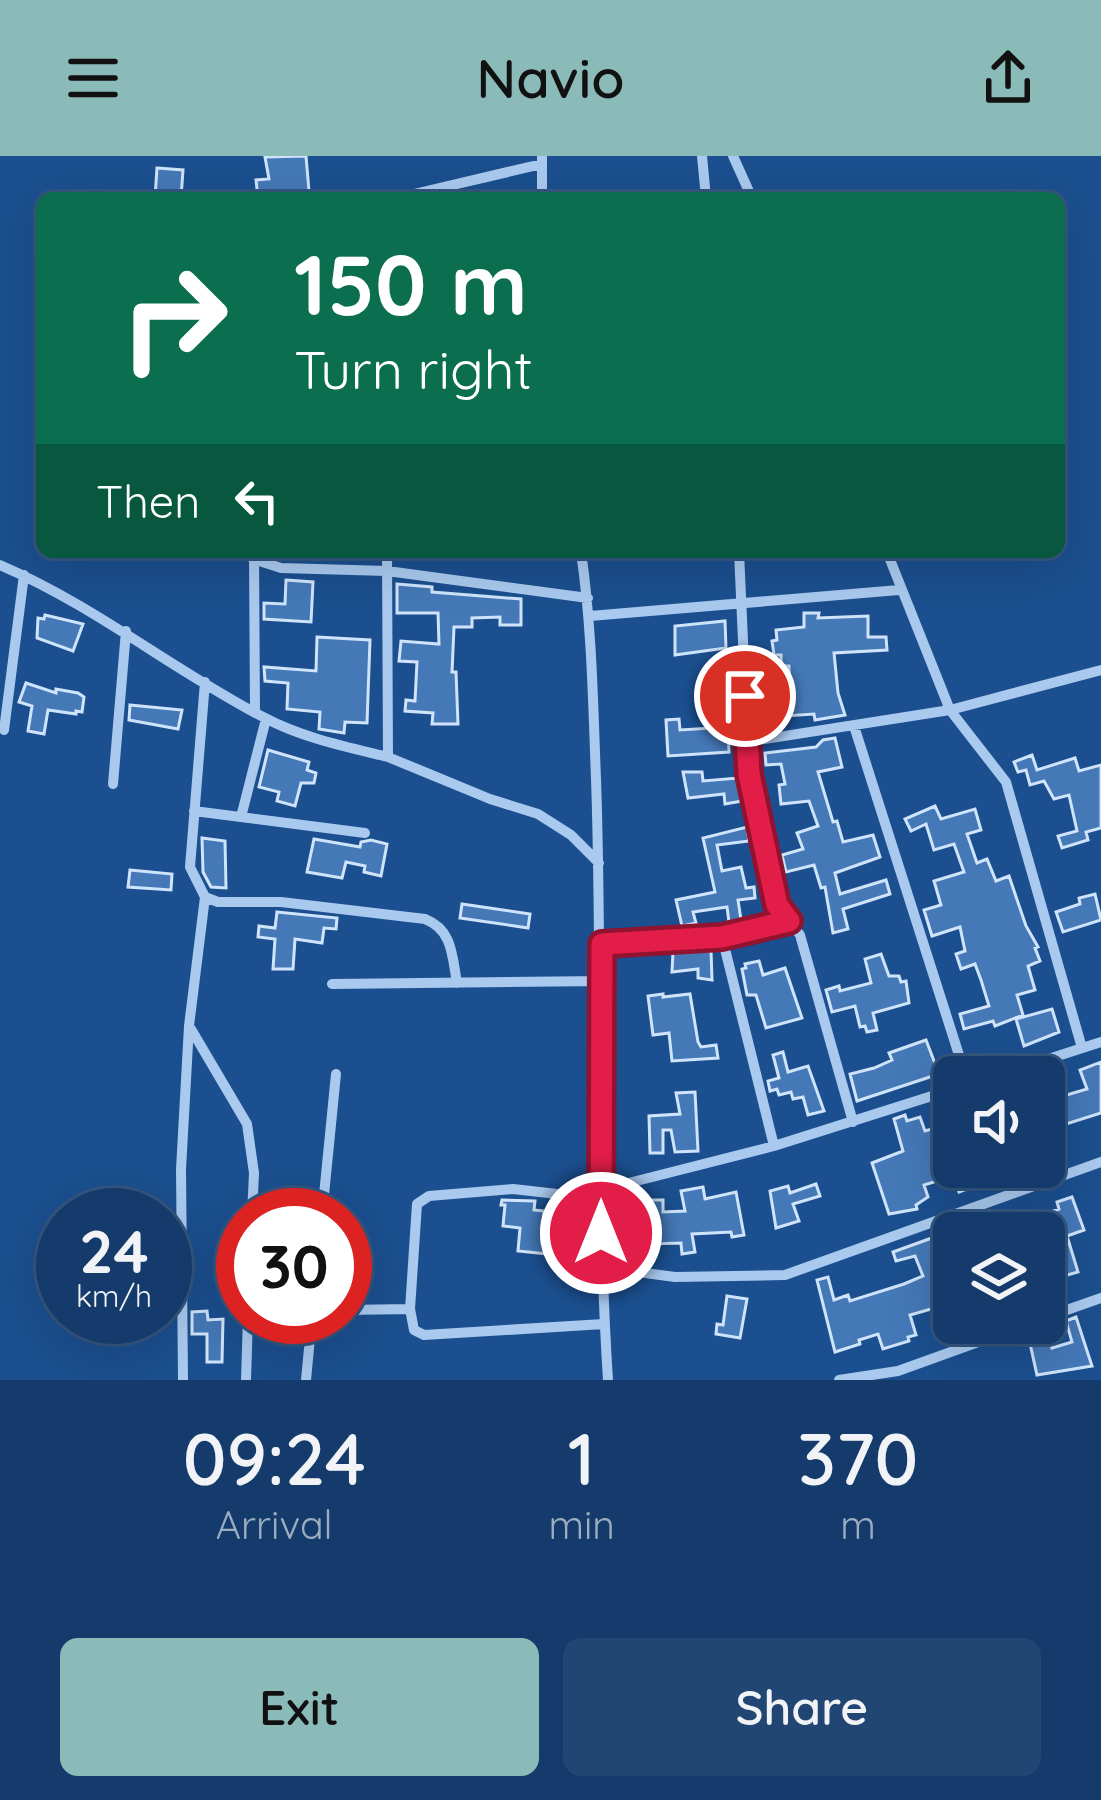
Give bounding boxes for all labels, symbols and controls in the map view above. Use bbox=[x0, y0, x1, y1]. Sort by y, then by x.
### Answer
text: Navio bbox=[477, 44, 624, 112]
icon: menu bbox=[60, 45, 126, 111]
icon: share bbox=[975, 45, 1041, 111]
text: 150 m bbox=[294, 231, 528, 336]
icon: right bbox=[96, 240, 252, 396]
text: Turn right bbox=[294, 335, 533, 403]
icon: left bbox=[224, 468, 290, 534]
text: Then bbox=[96, 473, 200, 529]
pin bbox=[694, 645, 796, 747]
icon: arrive bbox=[712, 663, 778, 729]
map controls bbox=[933, 1056, 1065, 1344]
button: sound bbox=[933, 1056, 1065, 1188]
position arrow bbox=[538, 1170, 664, 1296]
speed limit sign: 30 bbox=[216, 1188, 372, 1344]
button: layers bbox=[933, 1212, 1065, 1344]
text: 24 bbox=[79, 1213, 149, 1288]
text: km/h bbox=[76, 1277, 152, 1315]
text: 09:24 bbox=[183, 1413, 366, 1503]
text: 1 bbox=[568, 1413, 595, 1503]
text: 370 bbox=[798, 1413, 918, 1503]
text: Arrival bbox=[216, 1500, 333, 1549]
text: min bbox=[548, 1500, 615, 1549]
text: m bbox=[840, 1500, 876, 1549]
button: Exit bbox=[60, 1638, 539, 1776]
button: Share bbox=[563, 1638, 1041, 1776]

